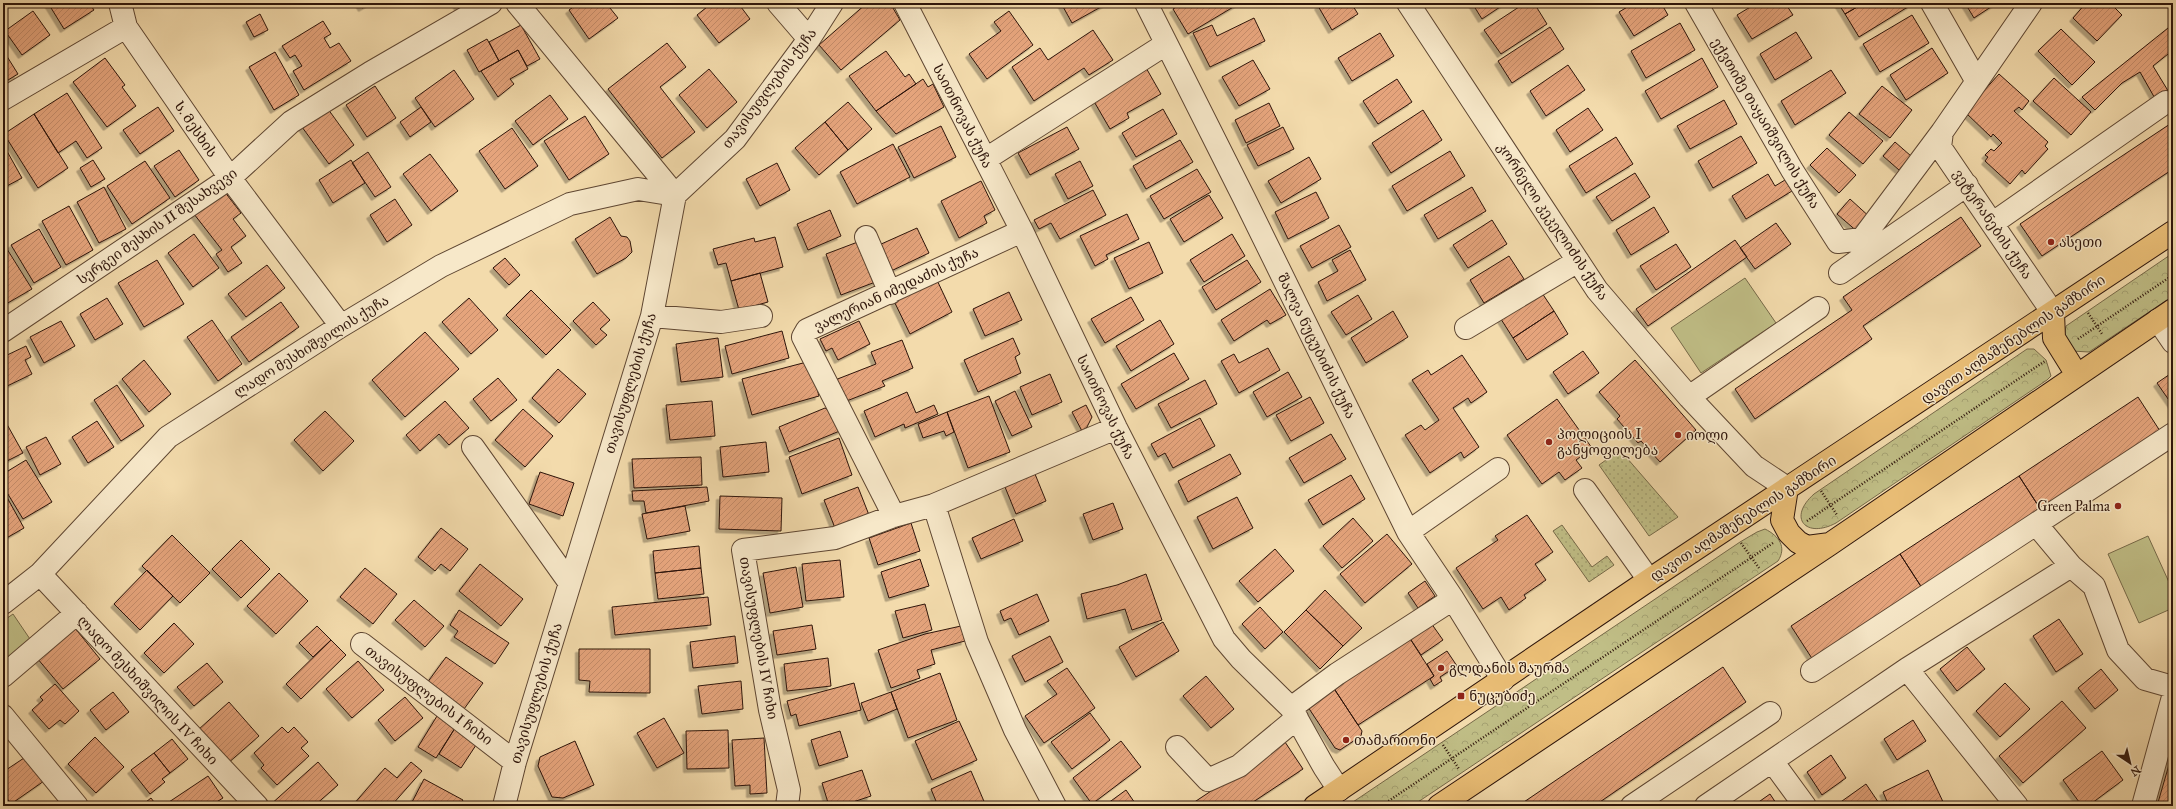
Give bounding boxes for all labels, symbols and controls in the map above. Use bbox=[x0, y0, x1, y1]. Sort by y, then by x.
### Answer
street label: თავისუფლების ქუჩა bbox=[719, 25, 820, 152]
street label: ექვთიმე თაყაიშვილის ქუჩა bbox=[1708, 35, 1823, 212]
street label: საითნოვას ქუჩა bbox=[929, 61, 996, 171]
street label: Ს. Მესხის bbox=[171, 98, 221, 161]
street label: კორნელი კეკელიძის ქუჩა bbox=[1493, 139, 1612, 303]
street label: სერგეი მესხის II შესახვევი bbox=[74, 164, 241, 288]
street label: ვეტერანების ქუჩა bbox=[1949, 166, 2036, 283]
place label: ასეთი bbox=[2059, 234, 2102, 251]
marker: ასეთი bbox=[2046, 237, 2056, 247]
street label: ვალერიან იმედაძის ქუჩა bbox=[811, 244, 981, 335]
street label: შალვა ნუცუბიძის ქუჩა bbox=[1274, 271, 1359, 422]
street label: დავით აღმაშენებლის გამზირი bbox=[1918, 271, 2109, 408]
street label: ლადო მესხიშვილის ქუჩა bbox=[231, 292, 392, 401]
street label: თავისუფლების ქუჩა bbox=[601, 311, 660, 456]
street label: საითნოვას ქუჩა bbox=[1073, 352, 1138, 462]
place label: პოლიციის I განყოფილება bbox=[1557, 426, 1658, 459]
place label: იოლი bbox=[1686, 427, 1728, 444]
marker: იოლი bbox=[1673, 430, 1683, 440]
marker: პოლიციის I განყოფილება bbox=[1544, 437, 1554, 447]
street label: დავით აღმაშენებლის გამზირი bbox=[1647, 452, 1840, 585]
place label: Green Palma bbox=[2037, 498, 2110, 515]
marker: Green Palma bbox=[2113, 501, 2123, 511]
street label: თავისუფლების IV ჩიხი bbox=[736, 555, 781, 721]
street label: ლადო მესხიშვილის IV ჩიხი bbox=[74, 612, 221, 769]
street label: თავისუფლების ქუჩა bbox=[507, 621, 566, 766]
street label: თავისუფლების I ჩიხი bbox=[362, 642, 496, 749]
place label: გლდანის შაურმა bbox=[1449, 660, 1570, 677]
marker: გლდანის შაურმა bbox=[1436, 663, 1446, 673]
place label: ნუცუბიძე bbox=[1469, 688, 1536, 705]
marker: ნუცუბიძე bbox=[1456, 691, 1466, 701]
place label: თამარიონი bbox=[1354, 732, 1436, 749]
marker: თამარიონი bbox=[1341, 735, 1351, 745]
north arrow bbox=[2110, 743, 2150, 783]
text: N bbox=[2127, 763, 2143, 779]

